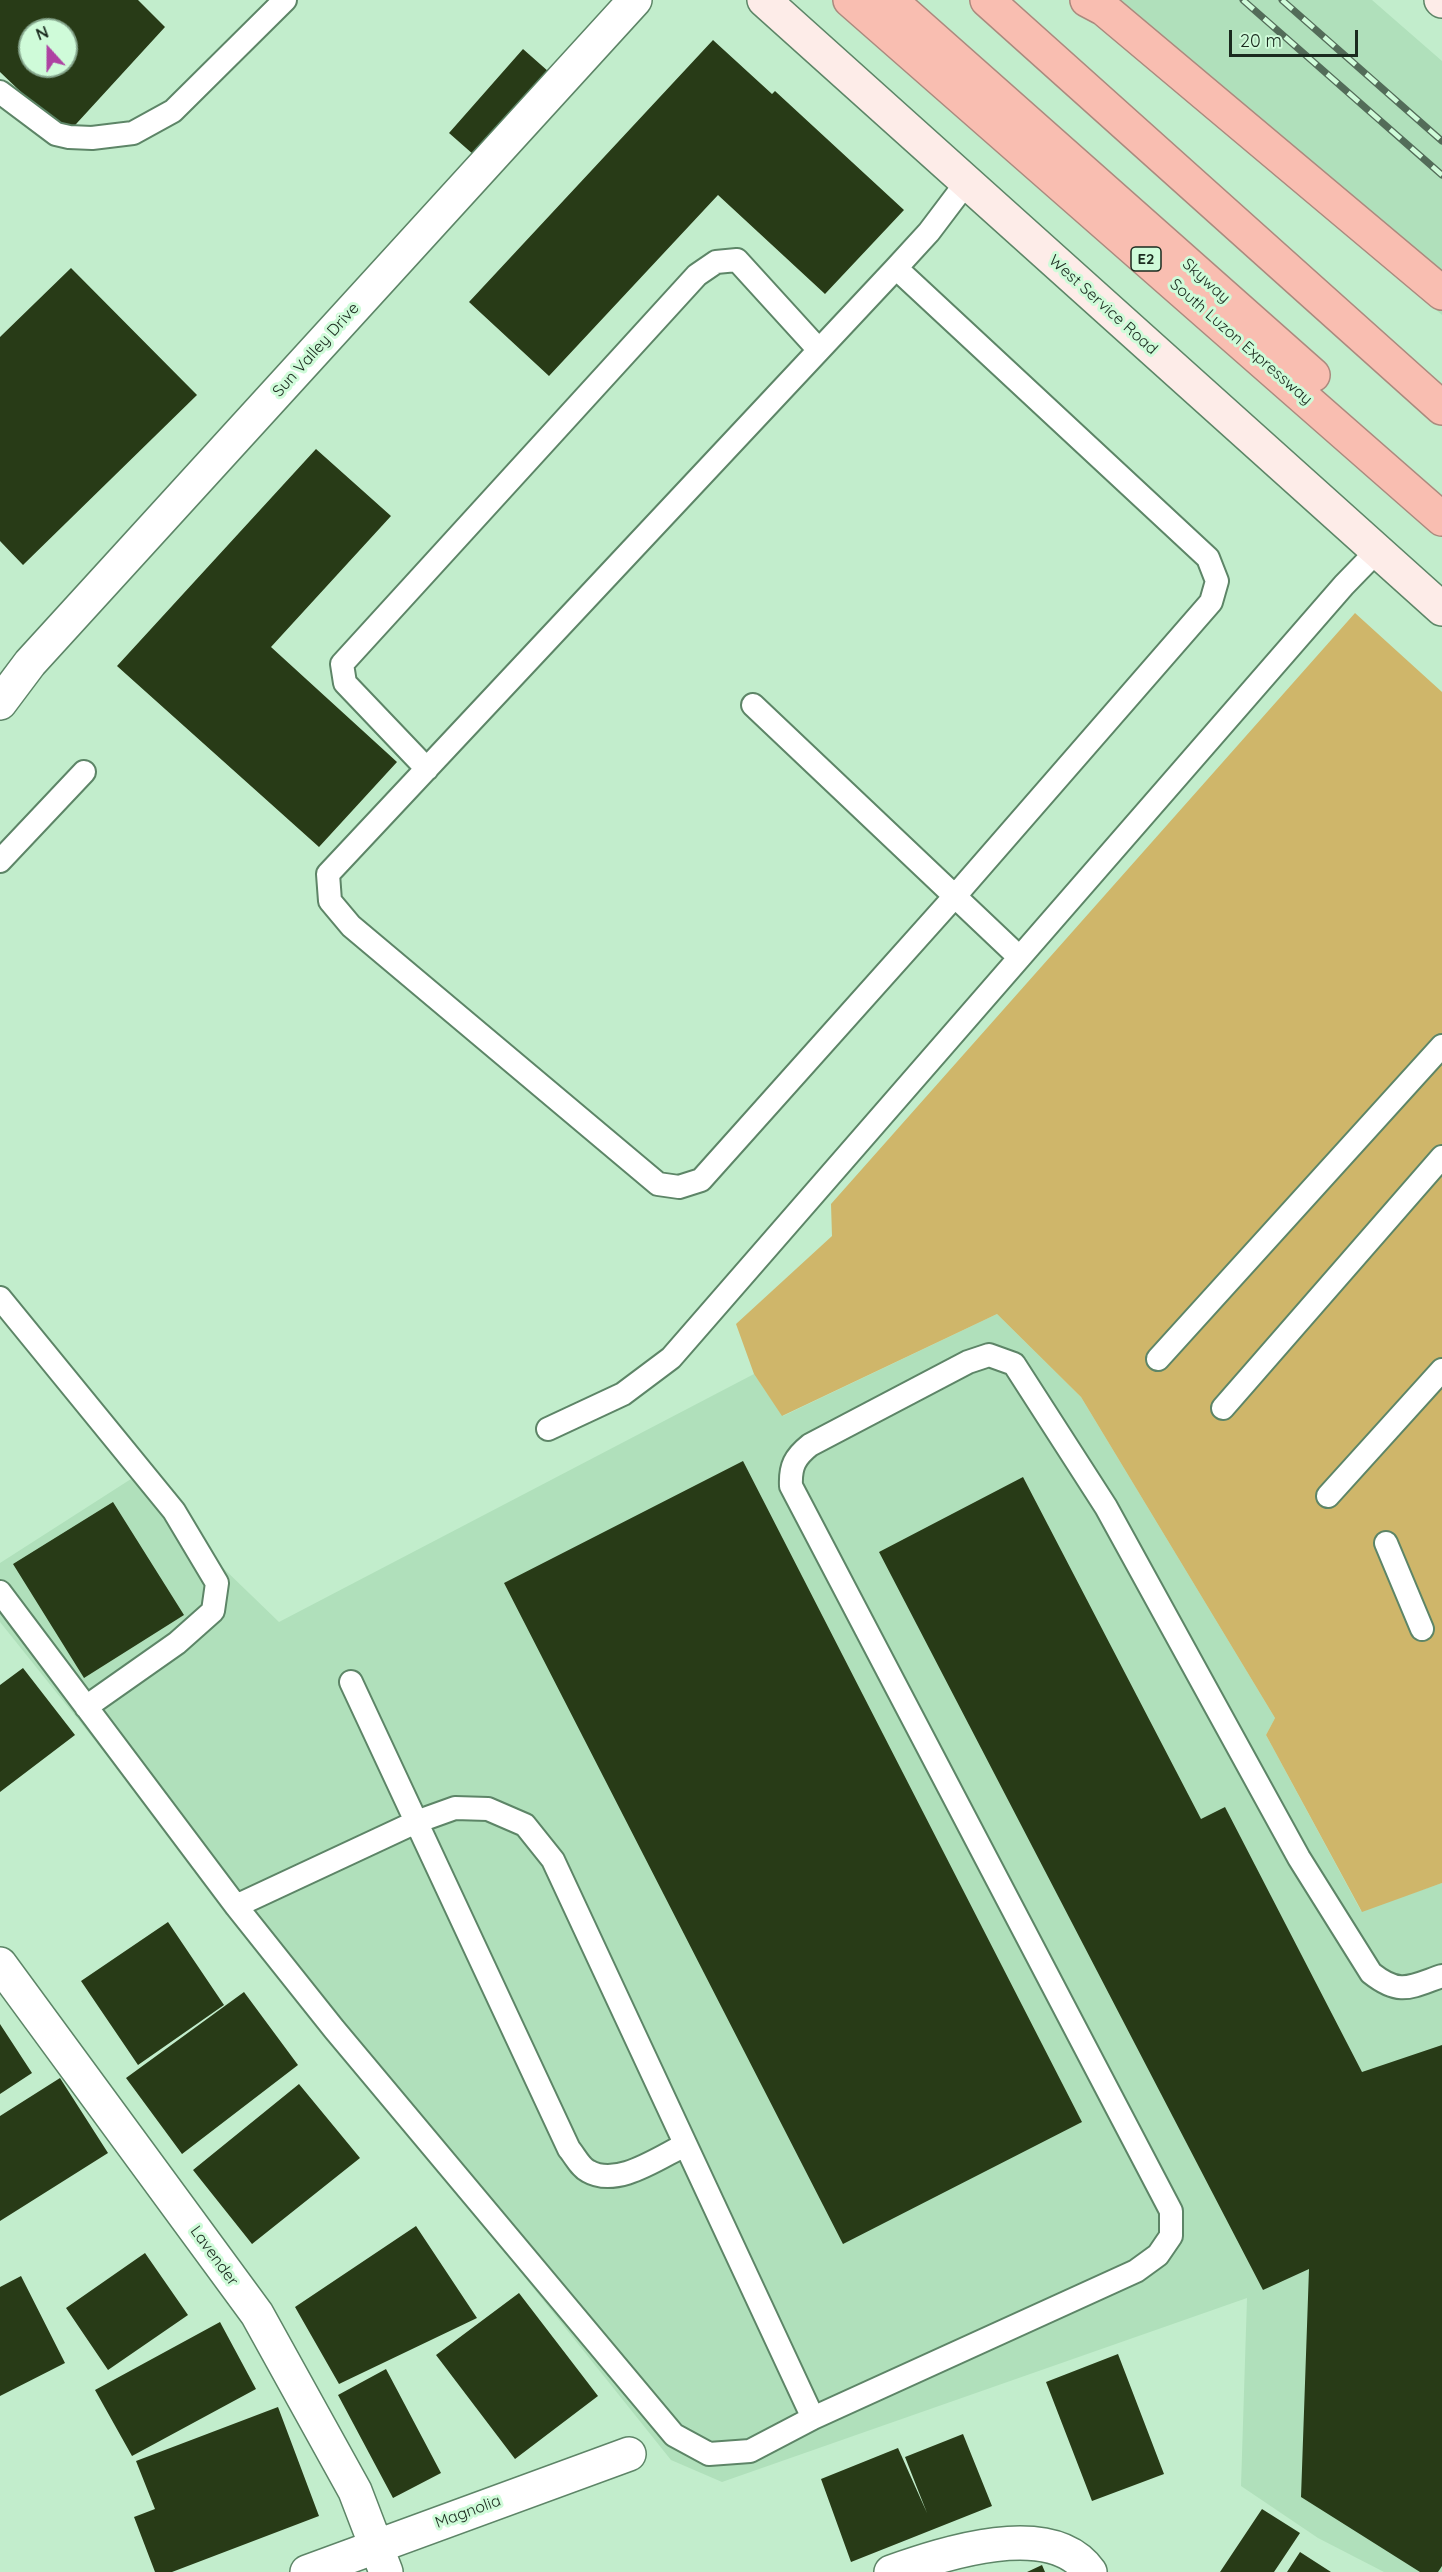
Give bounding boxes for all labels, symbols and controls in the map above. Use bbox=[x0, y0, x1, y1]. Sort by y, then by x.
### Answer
north arrow bbox=[18, 18, 78, 78]
scale bar bbox=[1232, 18, 1361, 56]
text: N bbox=[33, 22, 51, 45]
text: 20 m bbox=[1240, 29, 1282, 52]
road number: E2 bbox=[1131, 247, 1161, 271]
street label: West Service Road bbox=[1045, 251, 1161, 359]
street label: Skyway bbox=[1178, 255, 1234, 307]
street label: South Luzon Expressway bbox=[1166, 275, 1316, 409]
street label: Sun Valley Drive bbox=[269, 299, 363, 401]
street label: Lavender bbox=[186, 2222, 242, 2290]
street label: Magnolia bbox=[432, 2491, 504, 2533]

